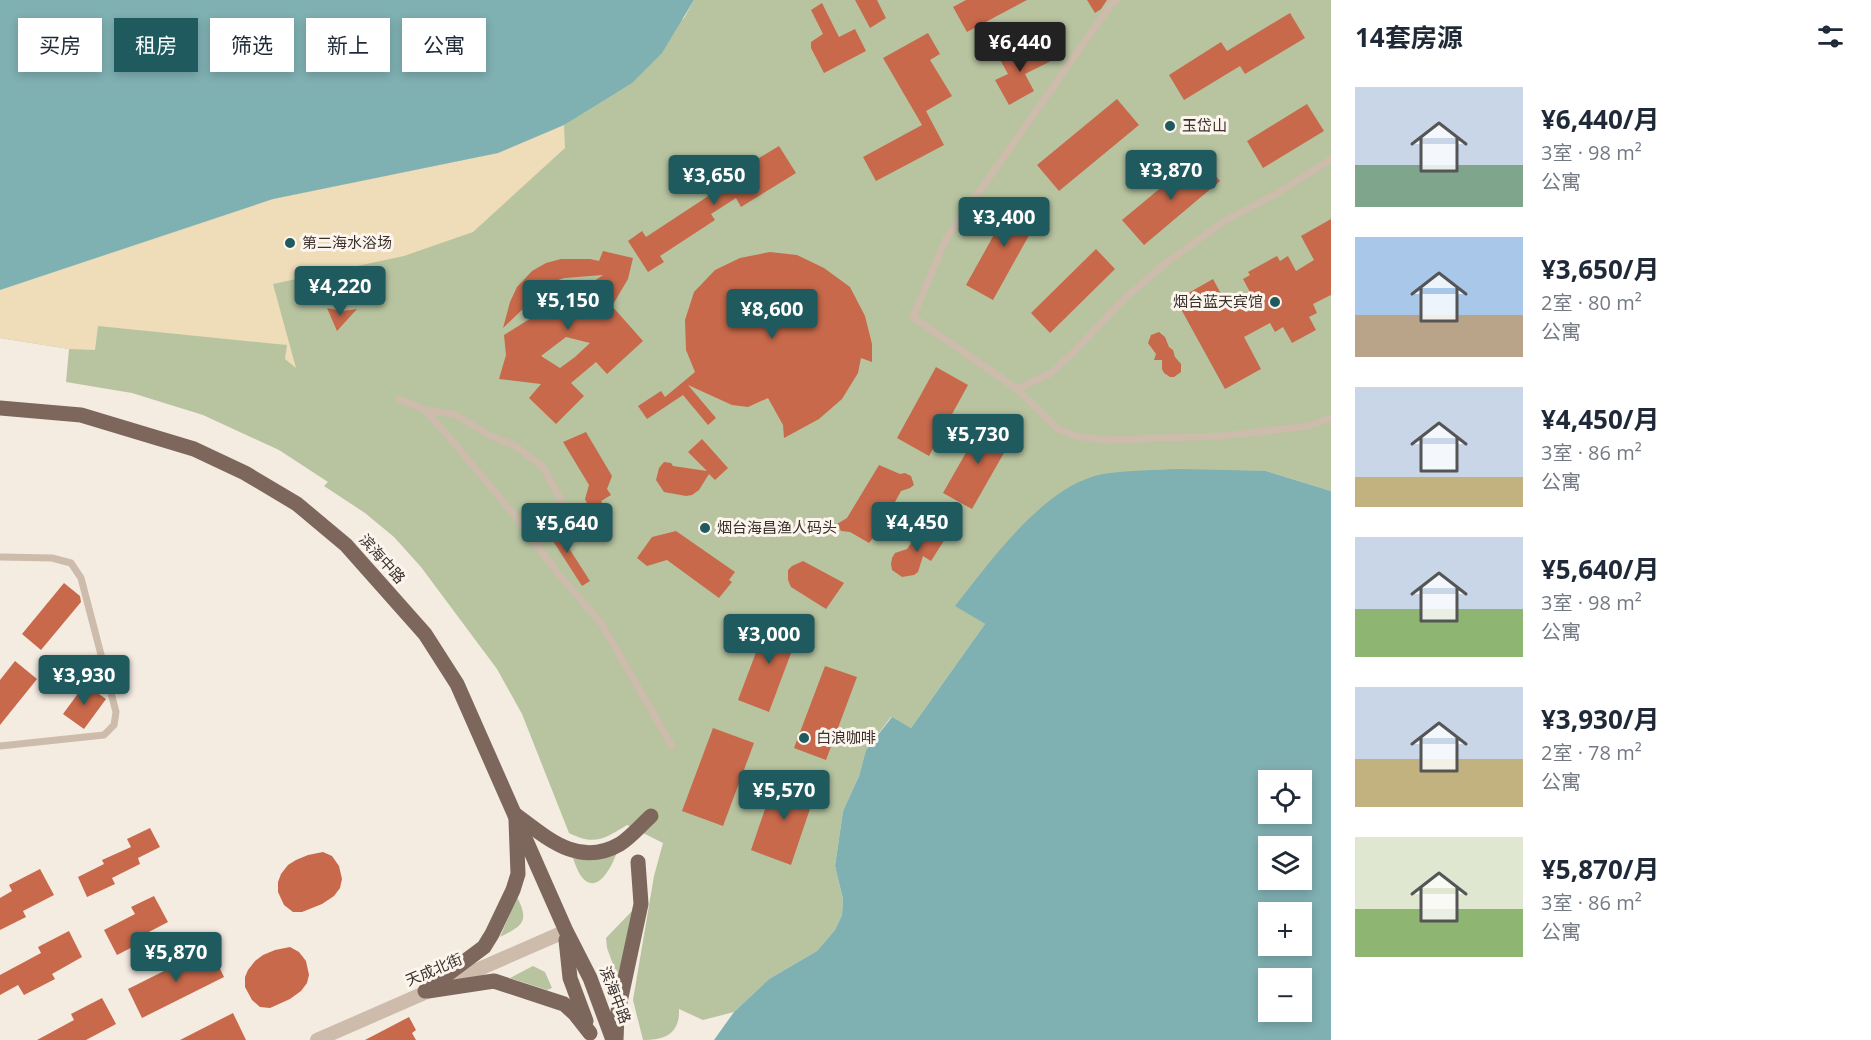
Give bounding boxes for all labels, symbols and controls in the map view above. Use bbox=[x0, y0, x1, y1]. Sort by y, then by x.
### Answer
chip: 买房 bbox=[18, 18, 102, 72]
chip: 租房 bbox=[114, 18, 198, 72]
chip: 筛选 bbox=[210, 18, 294, 72]
chip: 新上 bbox=[306, 18, 390, 72]
chip: 公寓 bbox=[402, 18, 486, 72]
text: 14套房源 bbox=[1355, 19, 1463, 55]
icon: filters bbox=[1814, 20, 1847, 53]
pin: ¥6,440 bbox=[971, 22, 1069, 73]
text: ¥6,440 bbox=[989, 28, 1051, 55]
text: ¥6,440/月 bbox=[1541, 101, 1660, 137]
icon: home bbox=[1403, 111, 1475, 183]
place label: 玉岱山 bbox=[1182, 115, 1227, 135]
marker: 玉岱山 bbox=[1163, 119, 1177, 133]
text: 3室 · 98 m² bbox=[1541, 139, 1642, 166]
pin: ¥3,870 bbox=[1122, 150, 1220, 201]
pin: ¥3,650 bbox=[665, 155, 763, 206]
text: ¥3,870 bbox=[1140, 156, 1202, 183]
text: ¥3,650 bbox=[683, 161, 745, 188]
text: 公寓 bbox=[1541, 168, 1581, 195]
pin: ¥3,400 bbox=[955, 197, 1053, 248]
text: ¥3,400 bbox=[973, 203, 1035, 230]
place label: 第二海水浴场 bbox=[302, 232, 392, 252]
marker: 第二海水浴场 bbox=[283, 236, 297, 250]
text: ¥3,650/月 bbox=[1541, 251, 1660, 287]
icon: home bbox=[1403, 261, 1475, 333]
pin: ¥4,220 bbox=[291, 266, 389, 317]
text: ¥4,220 bbox=[309, 272, 371, 299]
pin: ¥5,150 bbox=[519, 280, 617, 331]
text: ¥5,150 bbox=[537, 286, 599, 313]
pin: ¥8,600 bbox=[723, 289, 821, 340]
text: 2室 · 80 m² bbox=[1541, 289, 1642, 316]
place label: 烟台蓝天宾馆 bbox=[1173, 291, 1263, 311]
text: ¥8,600 bbox=[741, 295, 803, 322]
marker: 烟台蓝天宾馆 bbox=[1268, 295, 1282, 309]
text: 公寓 bbox=[1541, 318, 1581, 345]
text: ¥4,450/月 bbox=[1541, 401, 1660, 437]
icon: home bbox=[1403, 411, 1475, 483]
pin: ¥5,730 bbox=[929, 414, 1027, 465]
text: ¥5,730 bbox=[947, 420, 1009, 447]
text: 3室 · 86 m² bbox=[1541, 439, 1642, 466]
text: 公寓 bbox=[1541, 468, 1581, 495]
pin: ¥4,450 bbox=[868, 502, 966, 553]
pin: ¥5,640 bbox=[518, 503, 616, 554]
text: ¥4,450 bbox=[886, 508, 948, 535]
text: ¥5,640 bbox=[536, 509, 598, 536]
place label: 烟台海昌渔人码头 bbox=[717, 517, 837, 537]
marker: 烟台海昌渔人码头 bbox=[698, 521, 712, 535]
street label: 滨海中路 bbox=[355, 529, 410, 587]
text: ¥5,640/月 bbox=[1541, 551, 1660, 587]
icon: home bbox=[1403, 561, 1475, 633]
text: 3室 · 98 m² bbox=[1541, 589, 1642, 616]
pin: ¥3,000 bbox=[720, 614, 818, 665]
text: 公寓 bbox=[1541, 618, 1581, 645]
text: ¥3,000 bbox=[738, 620, 800, 647]
pin: ¥3,930 bbox=[35, 655, 133, 706]
text: ¥3,930 bbox=[53, 661, 115, 688]
text: ¥3,930/月 bbox=[1541, 701, 1660, 737]
icon: home bbox=[1403, 711, 1475, 783]
place label: 白浪咖啡 bbox=[816, 727, 876, 747]
marker: 白浪咖啡 bbox=[797, 731, 811, 745]
text: 2室 · 78 m² bbox=[1541, 739, 1642, 766]
text: 公寓 bbox=[1541, 768, 1581, 795]
pin: ¥5,570 bbox=[735, 770, 833, 821]
map controls bbox=[1258, 770, 1312, 1022]
button: locate bbox=[1258, 770, 1312, 824]
text: ¥5,570 bbox=[753, 776, 815, 803]
button: layers bbox=[1258, 836, 1312, 890]
text: ¥5,870/月 bbox=[1541, 851, 1660, 887]
icon: home bbox=[1403, 861, 1475, 933]
text: 3室 · 86 m² bbox=[1541, 889, 1642, 916]
button: + bbox=[1258, 902, 1312, 956]
text: 公寓 bbox=[1541, 918, 1581, 945]
pin: ¥5,870 bbox=[127, 932, 225, 983]
text: ¥5,870 bbox=[145, 938, 207, 965]
street label: 天成北街 bbox=[402, 948, 465, 990]
street label: 滨海中路 bbox=[596, 963, 636, 1026]
button: − bbox=[1258, 968, 1312, 1022]

